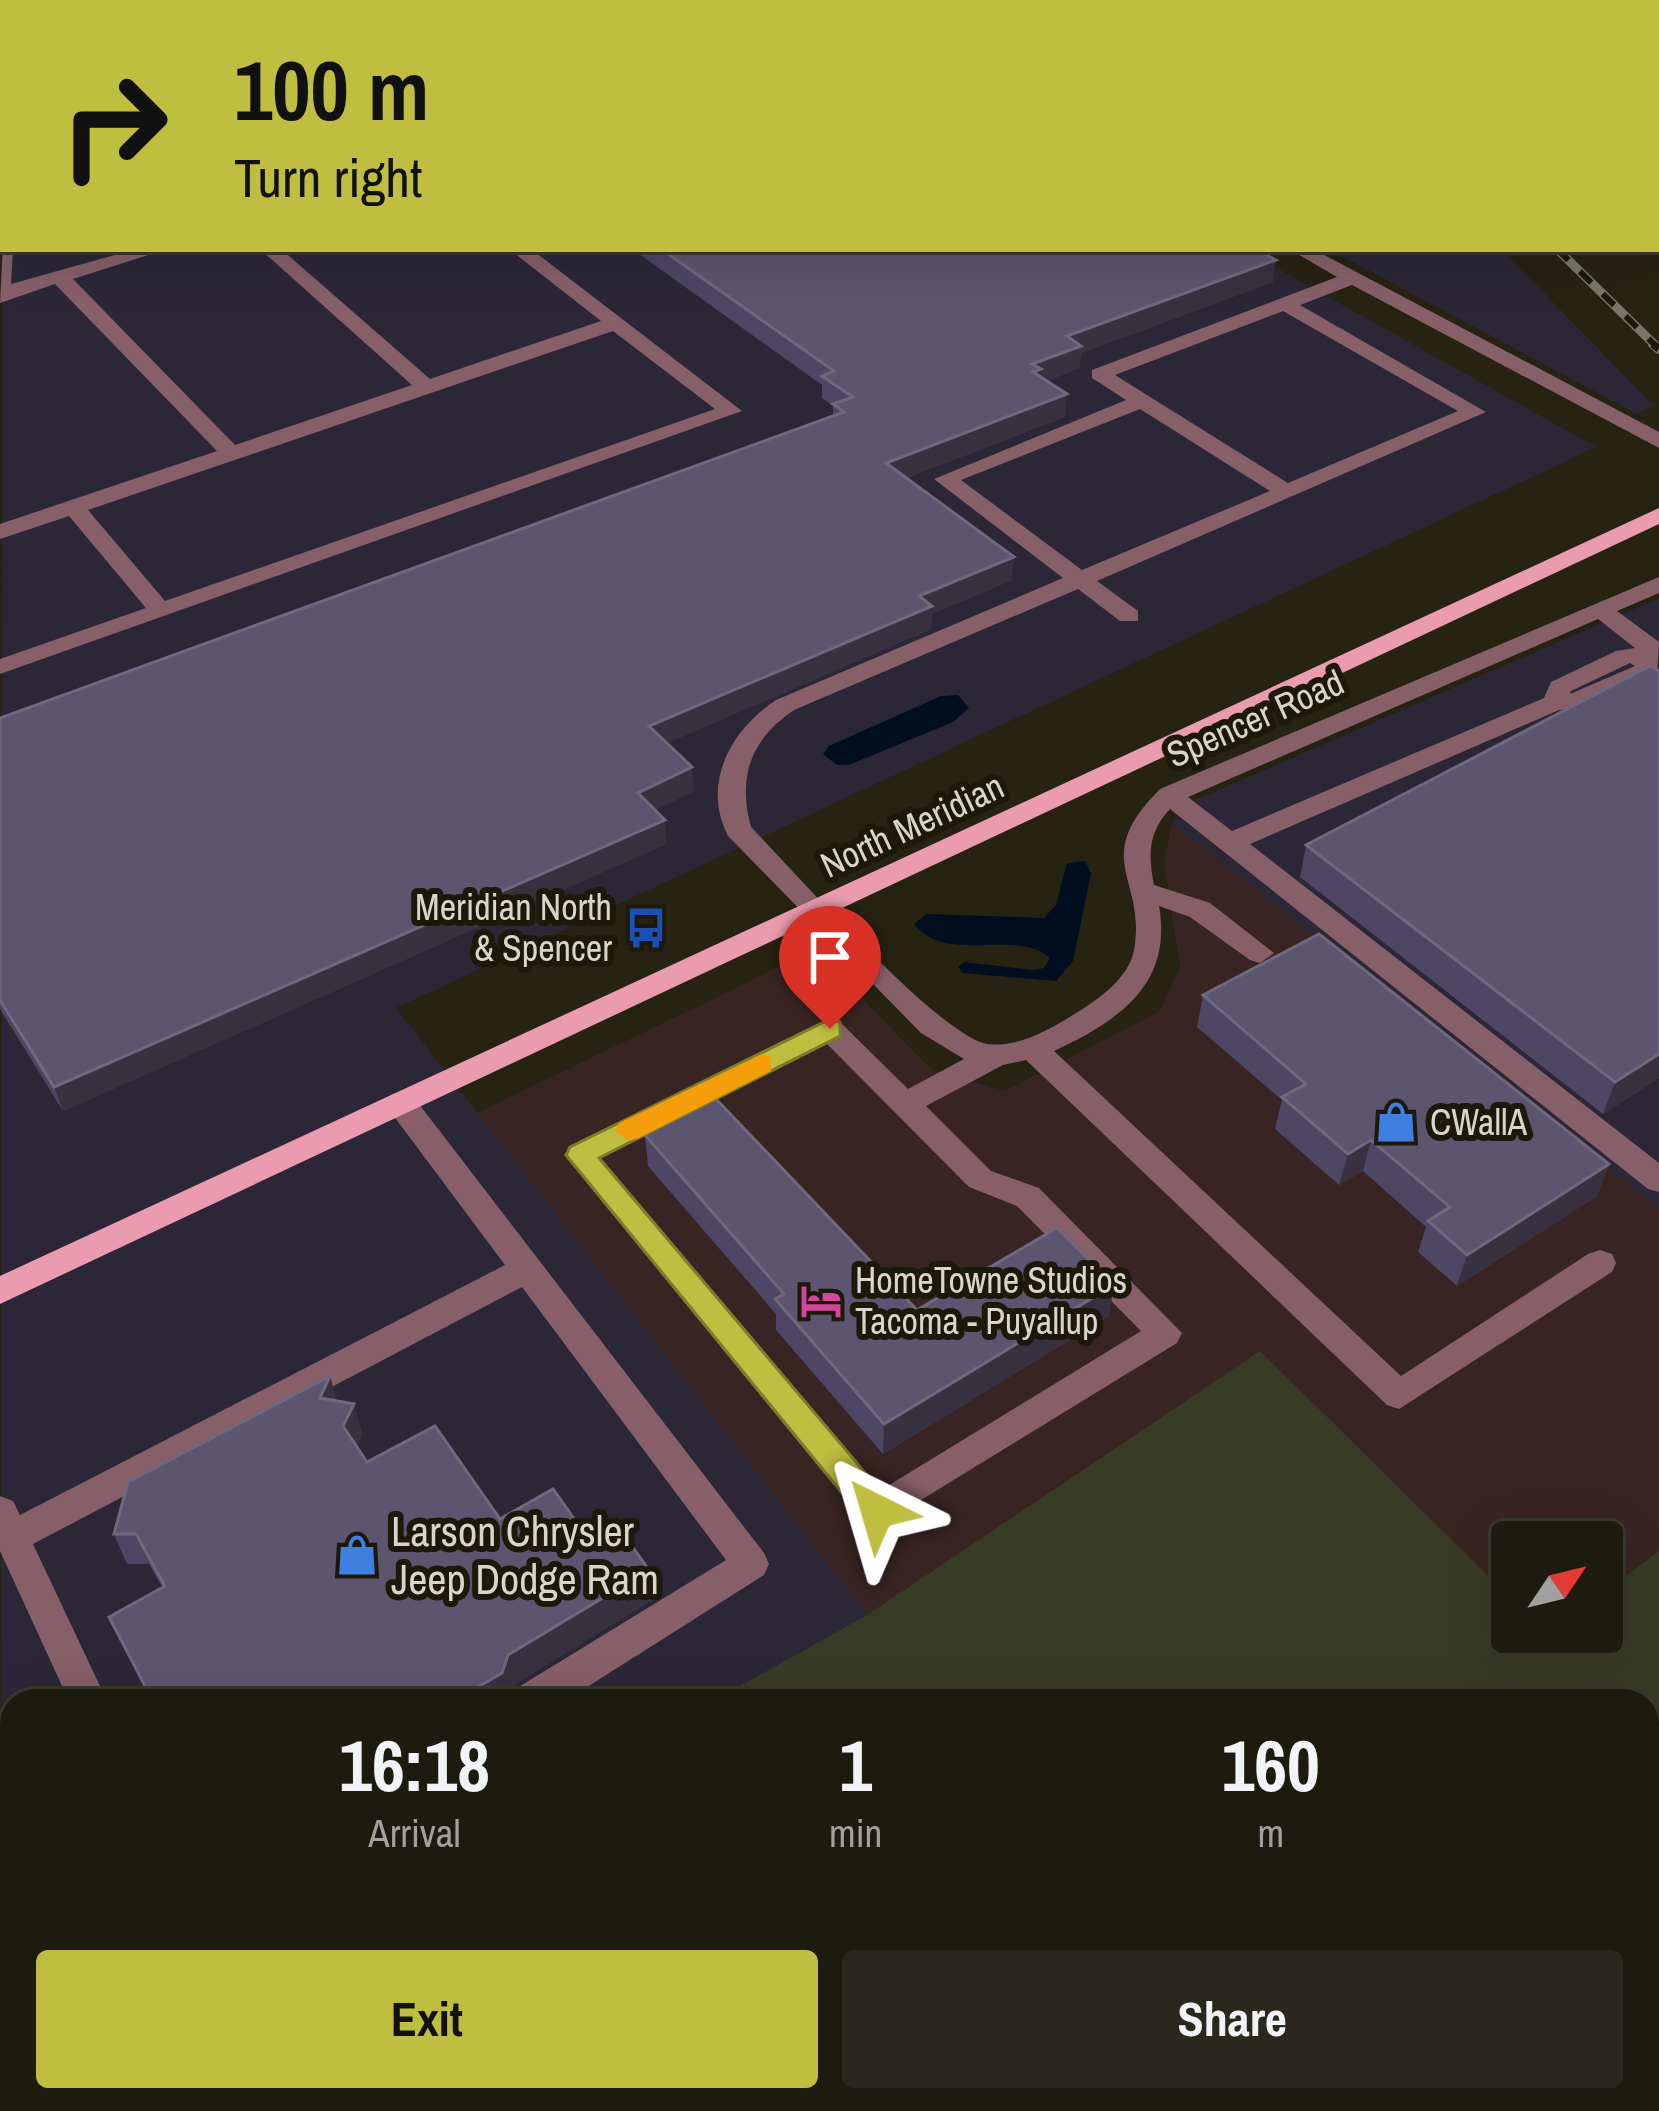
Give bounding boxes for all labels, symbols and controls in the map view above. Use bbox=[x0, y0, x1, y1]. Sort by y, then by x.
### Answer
text: 100 m bbox=[234, 33, 429, 146]
icon: right bbox=[36, 48, 192, 204]
text: Turn right bbox=[234, 141, 422, 214]
street label: Spencer Road bbox=[1159, 658, 1351, 778]
street label: North Meridian bbox=[813, 762, 1011, 888]
place label: Meridian North & Spencer bbox=[415, 883, 612, 972]
bus stop icon: Meridian North & Spencer bbox=[623, 905, 669, 951]
pin bbox=[779, 906, 881, 1029]
icon: arrive bbox=[797, 924, 863, 990]
place label: CWallA bbox=[1430, 1098, 1528, 1146]
shop icon: CWallA bbox=[1373, 1099, 1419, 1145]
place label: HomeTowne Studios Tacoma - Puyallup bbox=[855, 1256, 1127, 1345]
hotel icon: HomeTowne Studios Tacoma - Puyallup bbox=[798, 1278, 844, 1324]
position arrow bbox=[814, 1448, 940, 1574]
place label: Larson Chrysler Jeep Dodge Ram bbox=[391, 1503, 659, 1607]
north arrow bbox=[1491, 1521, 1623, 1653]
map controls bbox=[1491, 1521, 1623, 1653]
shop icon: Larson Chrysler Jeep Dodge Ram bbox=[334, 1532, 380, 1578]
text: 16:18 bbox=[339, 1716, 490, 1813]
text: 1 bbox=[839, 1716, 872, 1813]
text: 160 bbox=[1221, 1716, 1320, 1813]
text: Arrival bbox=[368, 1807, 461, 1859]
text: min bbox=[829, 1807, 882, 1859]
text: m bbox=[1257, 1807, 1284, 1859]
button: Exit bbox=[36, 1950, 818, 2088]
button: Share bbox=[842, 1950, 1623, 2088]

